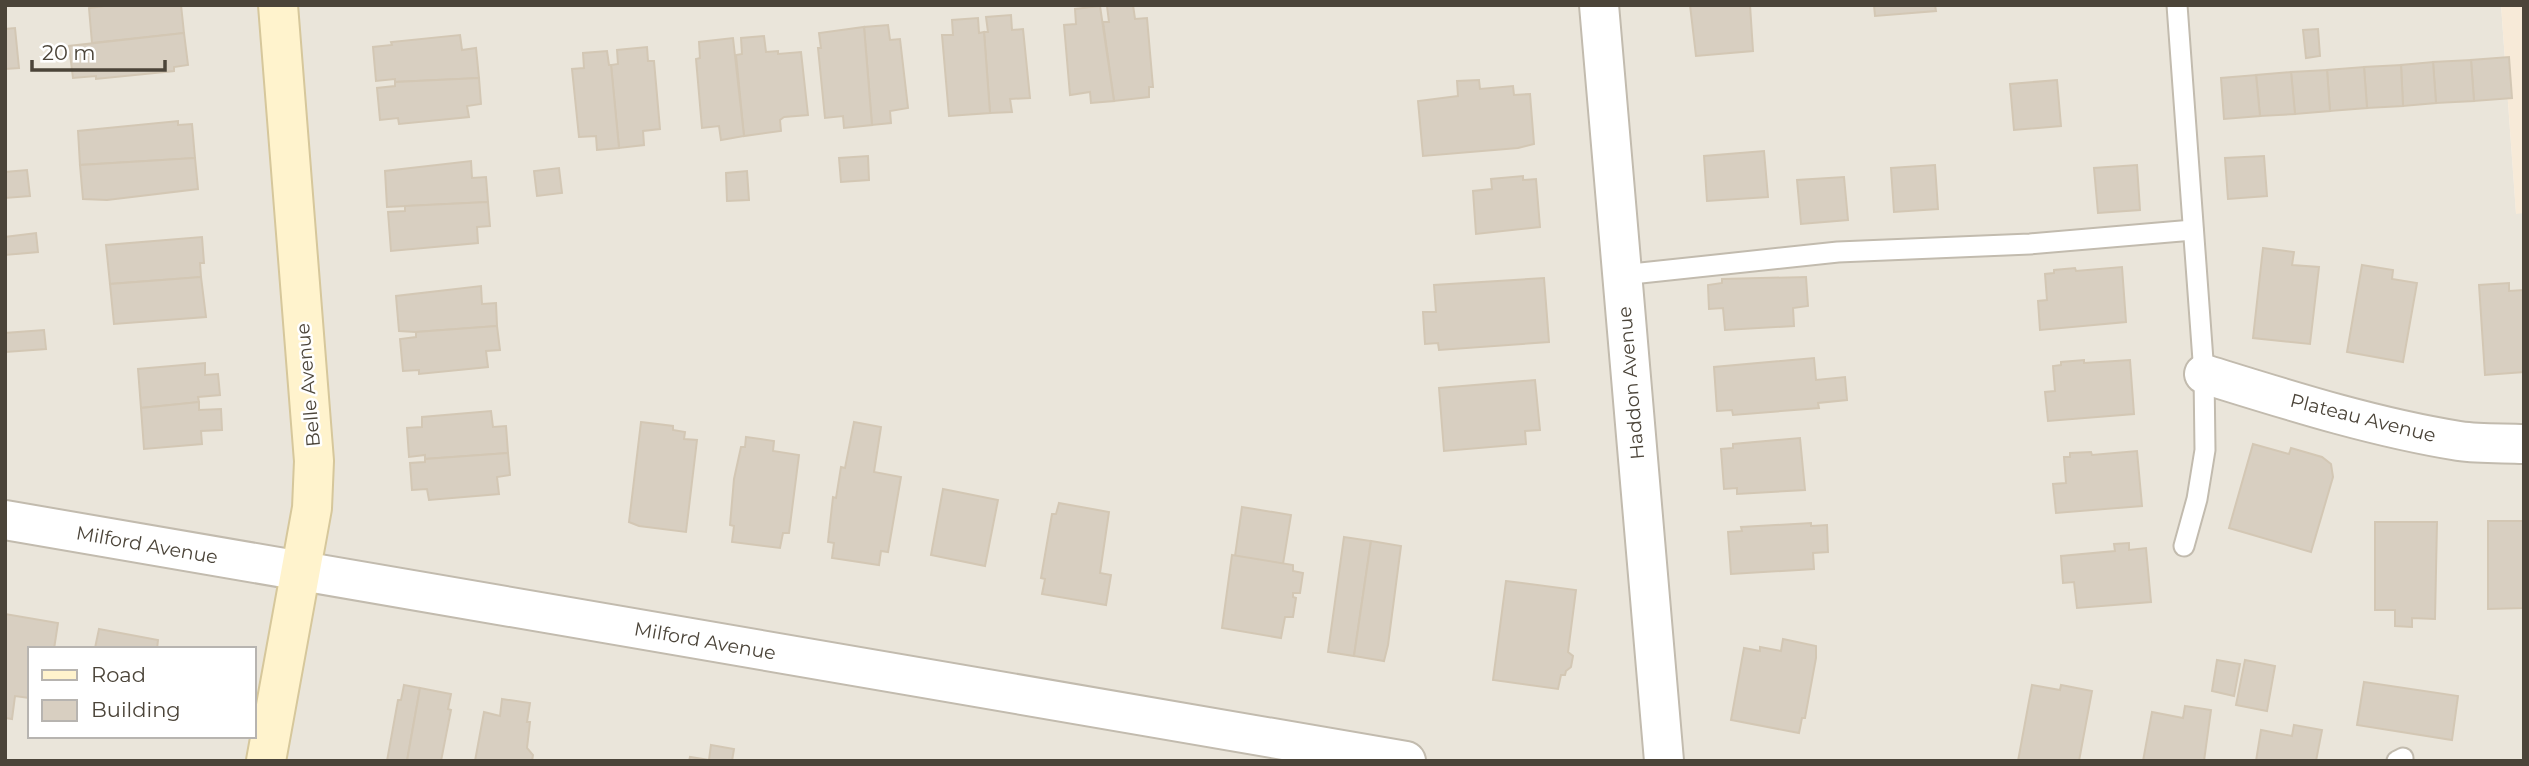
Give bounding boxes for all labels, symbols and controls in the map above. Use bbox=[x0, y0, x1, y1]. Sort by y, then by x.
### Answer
scale bar bbox=[32, 28, 164, 72]
text: 20 m bbox=[42, 40, 96, 65]
street label: Haddon Avenue bbox=[1613, 305, 1649, 461]
street label: Belle Avenue bbox=[291, 322, 325, 448]
street label: Plateau Avenue bbox=[2288, 389, 2438, 447]
street label: Milford Avenue bbox=[74, 521, 220, 569]
street label: Milford Avenue bbox=[632, 617, 778, 665]
legend bbox=[28, 647, 256, 738]
text: Road bbox=[91, 662, 146, 687]
text: Building bbox=[91, 697, 181, 722]

